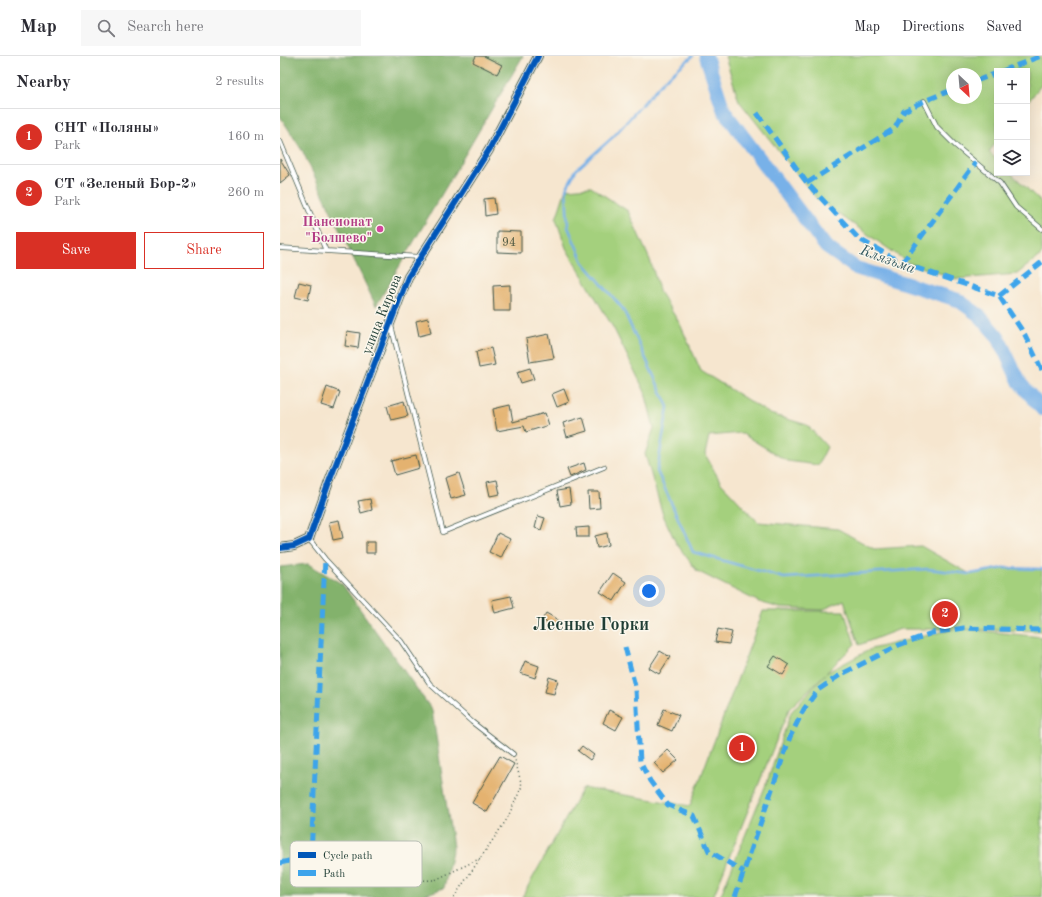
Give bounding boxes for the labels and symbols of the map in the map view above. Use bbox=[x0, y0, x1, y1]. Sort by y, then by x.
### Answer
north arrow bbox=[946, 68, 982, 104]
place label: Пансионат "Болшево" bbox=[302, 215, 372, 245]
marker: Пансионат "Болшево" bbox=[375, 224, 385, 234]
house number: 94 bbox=[502, 237, 516, 249]
water label: Клязьма bbox=[857, 243, 917, 277]
street label: улица Кирова bbox=[359, 272, 404, 357]
your location bbox=[639, 581, 659, 601]
pin: 2 bbox=[932, 599, 958, 629]
district label: Лесные Горки bbox=[533, 616, 649, 634]
pin: 1 bbox=[729, 733, 755, 763]
legend bbox=[290, 841, 422, 887]
text: Cycle path bbox=[323, 851, 373, 862]
text: Path bbox=[323, 869, 345, 880]

